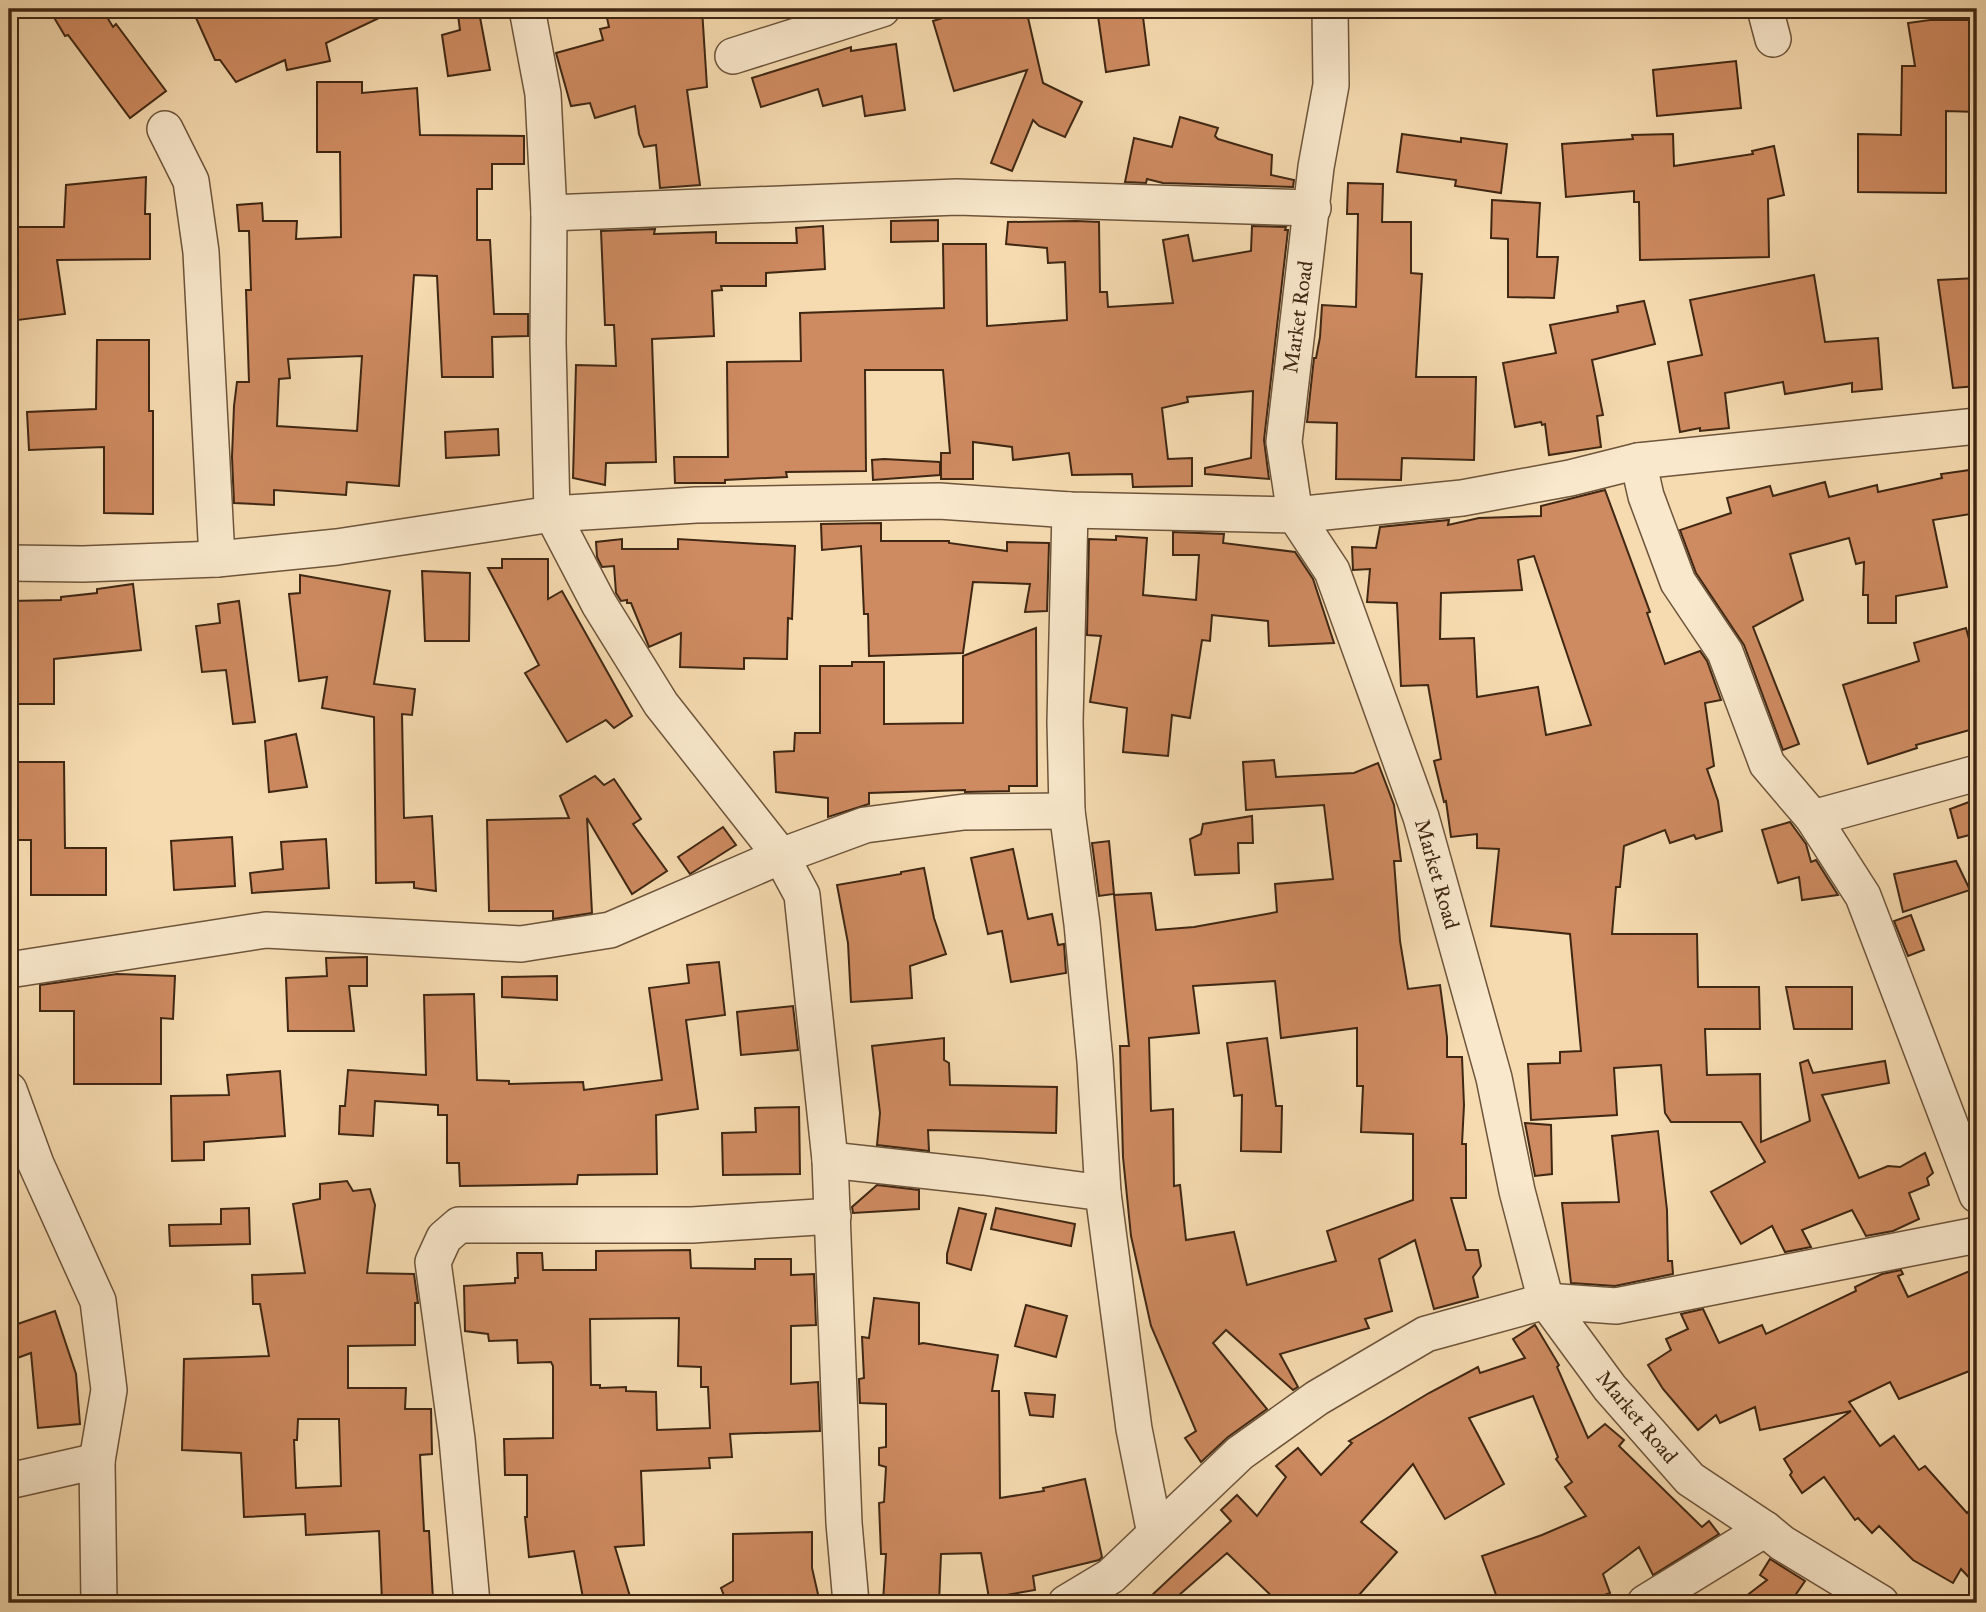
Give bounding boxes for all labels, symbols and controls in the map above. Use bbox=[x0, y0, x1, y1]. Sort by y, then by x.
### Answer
street label: Market Road bbox=[1277, 259, 1319, 375]
street label: Market Road bbox=[1409, 816, 1465, 932]
street label: Market Road bbox=[1591, 1365, 1684, 1469]

